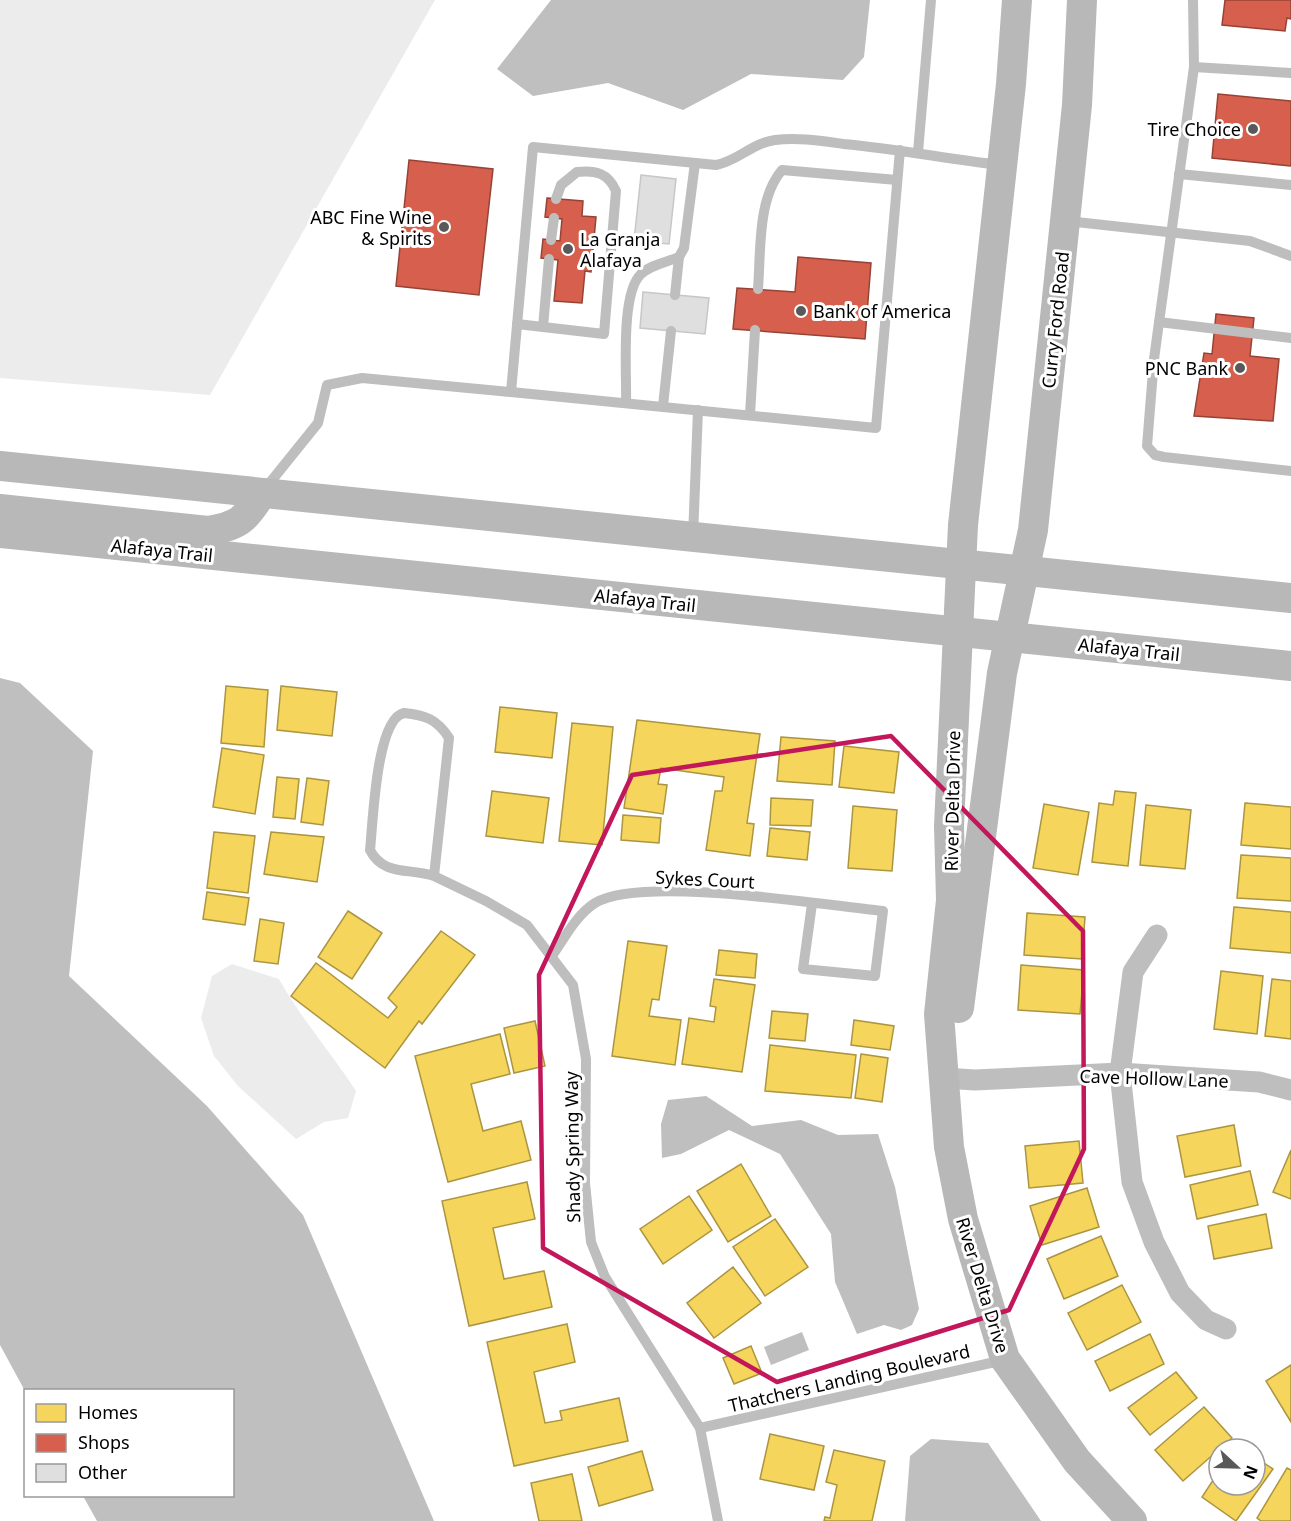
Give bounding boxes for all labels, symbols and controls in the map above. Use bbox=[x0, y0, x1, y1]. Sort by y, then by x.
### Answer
place label: Tire Choice bbox=[1148, 117, 1241, 141]
marker: Tire Choice bbox=[1246, 122, 1260, 136]
place label: ABC Fine Wine & Spirits bbox=[310, 205, 432, 250]
marker: ABC Fine Wine & Spirits bbox=[437, 220, 451, 234]
place label: La Granja Alafaya bbox=[580, 227, 660, 272]
marker: La Granja Alafaya bbox=[561, 242, 575, 256]
street label: Curry Ford Road bbox=[1036, 250, 1074, 390]
place label: Bank of America bbox=[813, 299, 951, 323]
marker: Bank of America bbox=[794, 304, 808, 318]
place label: PNC Bank bbox=[1145, 356, 1228, 380]
marker: PNC Bank bbox=[1233, 361, 1247, 375]
street label: Alafaya Trail bbox=[110, 533, 214, 567]
street label: Alafaya Trail bbox=[593, 583, 697, 617]
street label: Alafaya Trail bbox=[1077, 632, 1181, 666]
street label: River Delta Drive bbox=[939, 730, 965, 872]
street label: Sykes Court bbox=[655, 864, 756, 894]
street label: Cave Hollow Lane bbox=[1079, 1063, 1229, 1093]
street label: Shady Spring Way bbox=[559, 1070, 585, 1223]
street label: River Delta Drive bbox=[951, 1214, 1015, 1356]
street label: Thatchers Landing Boulevard bbox=[726, 1339, 972, 1417]
legend bbox=[24, 1389, 234, 1497]
text: Homes bbox=[78, 1400, 138, 1424]
text: Shops bbox=[78, 1430, 130, 1454]
north arrow bbox=[1207, 1437, 1267, 1497]
text: Other bbox=[78, 1460, 128, 1484]
text: N bbox=[1238, 1462, 1264, 1483]

